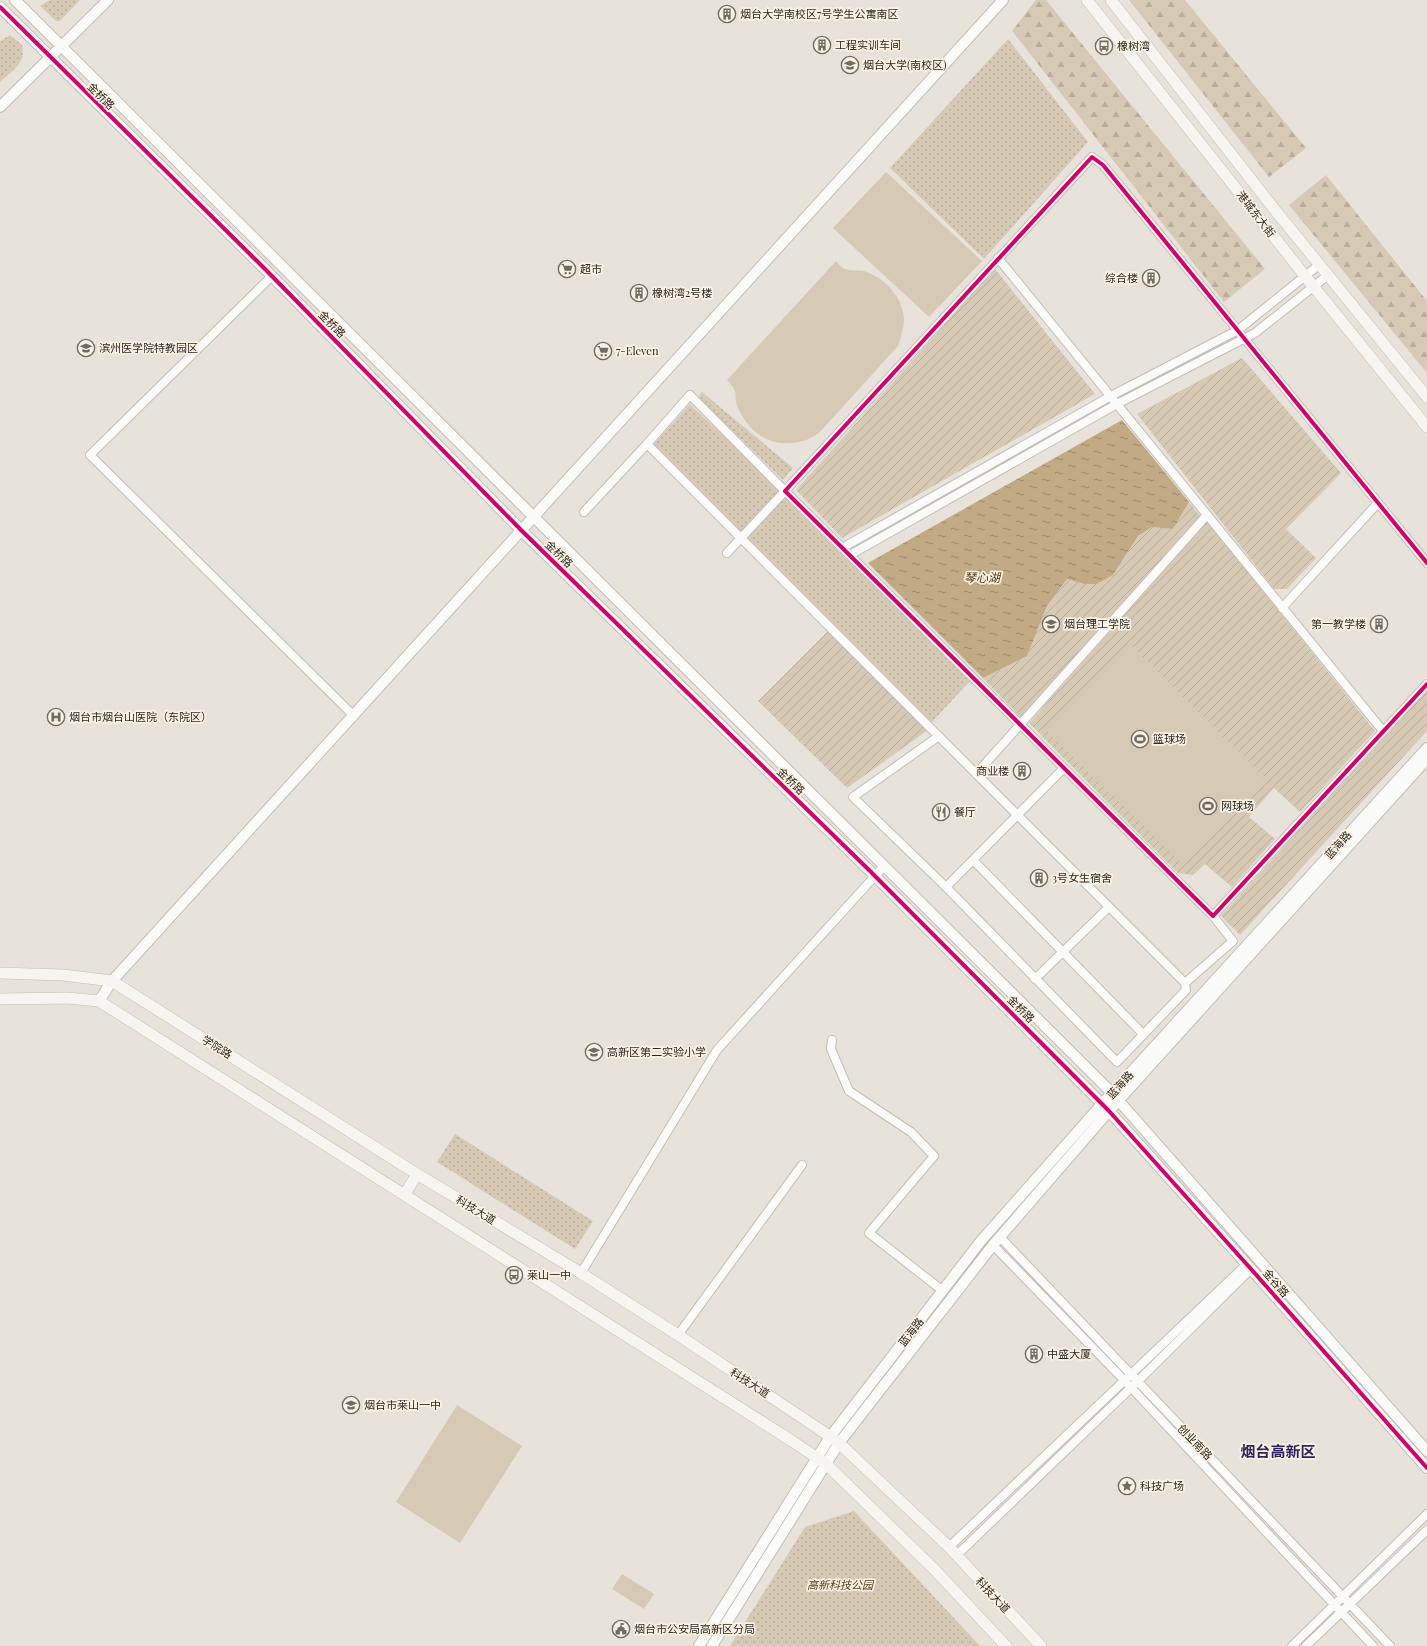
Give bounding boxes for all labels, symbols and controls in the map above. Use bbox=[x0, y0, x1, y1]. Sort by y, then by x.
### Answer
building icon: 烟台大学南校区7号学生公寓南区 bbox=[717, 4, 737, 24]
place label: 烟台大学南校区7号学生公寓南区 bbox=[740, 6, 898, 21]
building icon: 工程实训车间 bbox=[812, 35, 832, 55]
bus stop icon: 橡树湾 bbox=[1094, 36, 1114, 56]
place label: 工程实训车间 bbox=[835, 37, 901, 52]
place label: 橡树湾 bbox=[1117, 38, 1150, 53]
school or university icon: 烟台大学(南校区) bbox=[840, 55, 860, 75]
place label: 烟台大学(南校区) bbox=[863, 57, 946, 72]
street label: 金桥路 bbox=[84, 79, 118, 113]
street label: 港城东大街 bbox=[1234, 187, 1279, 240]
supermarket icon: 超市 bbox=[557, 259, 577, 279]
place label: 超市 bbox=[580, 261, 602, 276]
building icon: 综合楼 bbox=[1141, 268, 1161, 288]
place label: 综合楼 bbox=[1105, 270, 1138, 285]
building icon: 橡树湾2号楼 bbox=[629, 283, 649, 303]
place label: 橡树湾2号楼 bbox=[652, 285, 712, 300]
street label: 金桥路 bbox=[315, 307, 349, 341]
school or university icon: 滨州医学院特教园区 bbox=[76, 338, 96, 358]
place label: 滨州医学院特教园区 bbox=[99, 340, 198, 355]
supermarket icon: 7-Eleven bbox=[593, 341, 613, 361]
place label: 7-Eleven bbox=[616, 343, 659, 358]
street label: 金桥路 bbox=[542, 537, 576, 570]
water label: 琴心湖 bbox=[964, 569, 1002, 585]
school or university icon: 烟台理工学院 bbox=[1041, 614, 1061, 634]
building icon: 第一教学楼 bbox=[1369, 614, 1389, 634]
place label: 烟台理工学院 bbox=[1064, 616, 1130, 631]
place label: 第一教学楼 bbox=[1311, 616, 1366, 631]
hospital icon: 烟台市烟台山医院（东院区） bbox=[46, 707, 66, 727]
place label: 烟台市烟台山医院（东院区） bbox=[69, 709, 212, 724]
sports icon: 篮球场 bbox=[1130, 729, 1150, 749]
place label: 篮球场 bbox=[1153, 731, 1186, 746]
building icon: 商业楼 bbox=[1012, 761, 1032, 781]
place label: 商业楼 bbox=[976, 763, 1009, 778]
street label: 金桥路 bbox=[774, 764, 808, 797]
sports icon: 网球场 bbox=[1198, 796, 1218, 816]
place label: 网球场 bbox=[1221, 798, 1254, 813]
restaurant icon: 餐厅 bbox=[931, 802, 951, 822]
place label: 餐厅 bbox=[954, 804, 976, 819]
street label: 蓝海路 bbox=[1321, 827, 1354, 862]
building icon: 3号女生宿舍 bbox=[1029, 868, 1049, 888]
place label: 3号女生宿舍 bbox=[1052, 870, 1112, 885]
street label: 金桥路 bbox=[1004, 992, 1038, 1026]
street label: 学院路 bbox=[199, 1031, 235, 1062]
school or university icon: 高新区第二实验小学 bbox=[584, 1042, 604, 1062]
place label: 高新区第二实验小学 bbox=[607, 1044, 706, 1059]
street label: 蓝海路 bbox=[1103, 1067, 1136, 1102]
street label: 科技大道 bbox=[454, 1192, 499, 1227]
bus stop icon: 莱山一中 bbox=[504, 1265, 524, 1285]
street label: 金谷路 bbox=[1260, 1265, 1293, 1300]
place label: 莱山一中 bbox=[527, 1267, 571, 1282]
street label: 蓝海路 bbox=[895, 1314, 927, 1349]
building icon: 中盛大厦 bbox=[1024, 1344, 1044, 1364]
place label: 中盛大厦 bbox=[1047, 1346, 1091, 1361]
street label: 科技大道 bbox=[728, 1364, 773, 1401]
school or university icon: 烟台市莱山一中 bbox=[341, 1395, 361, 1415]
place label: 烟台市莱山一中 bbox=[364, 1397, 441, 1412]
street label: 创业南路 bbox=[1175, 1421, 1216, 1463]
district label: 烟台高新区 bbox=[1240, 1441, 1316, 1461]
place icon: 科技广场 bbox=[1117, 1476, 1137, 1496]
place label: 科技广场 bbox=[1140, 1478, 1184, 1493]
street label: 科技大道 bbox=[973, 1573, 1014, 1616]
park label: 高新科技公园 bbox=[807, 1577, 875, 1592]
public building icon: 烟台市公安局高新区分局 bbox=[611, 1619, 631, 1639]
place label: 烟台市公安局高新区分局 bbox=[634, 1621, 755, 1636]

